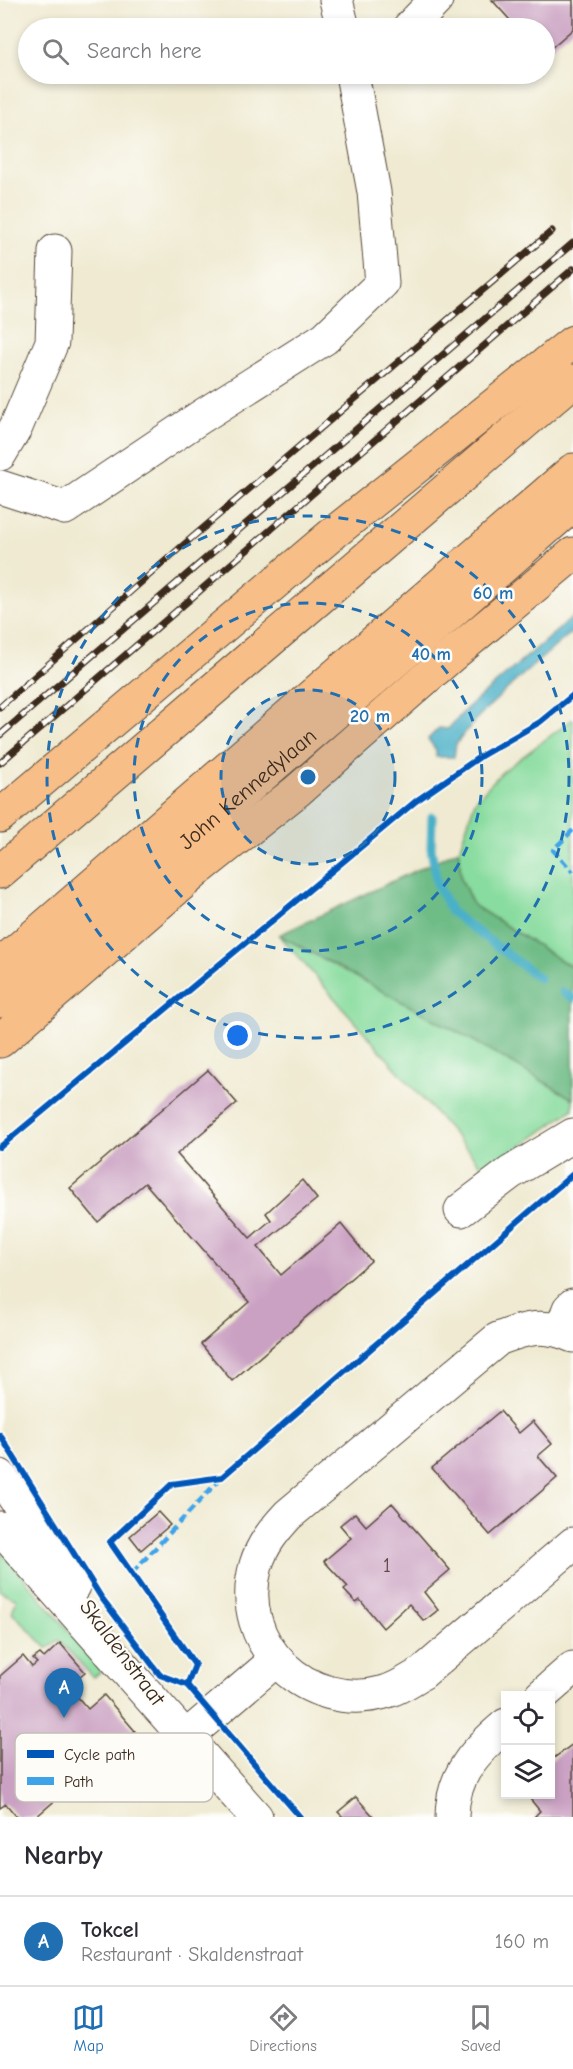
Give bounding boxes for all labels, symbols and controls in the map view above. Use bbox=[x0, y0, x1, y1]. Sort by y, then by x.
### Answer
search box bbox=[18, 18, 555, 84]
icon: search bbox=[39, 35, 72, 68]
text: Search here bbox=[87, 38, 202, 64]
text: 60 m bbox=[473, 583, 513, 604]
text: 40 m bbox=[411, 644, 451, 665]
text: 20 m bbox=[350, 706, 390, 727]
street label: John Kennedylaan bbox=[174, 723, 322, 855]
centre of rings bbox=[298, 767, 318, 787]
your location bbox=[223, 1021, 252, 1050]
house number: 1 bbox=[383, 1554, 391, 1577]
street label: Skaldenstraat bbox=[74, 1594, 171, 1711]
pin: A bbox=[44, 1668, 84, 1718]
map controls bbox=[501, 1691, 555, 1799]
button: locate bbox=[501, 1691, 555, 1745]
legend bbox=[15, 1733, 213, 1802]
button: layers bbox=[501, 1745, 555, 1799]
text: Cycle path bbox=[64, 1746, 135, 1764]
text: Path bbox=[64, 1773, 94, 1791]
text: Nearby bbox=[24, 1841, 103, 1871]
text: Tokcel bbox=[81, 1917, 139, 1943]
text: A bbox=[38, 1930, 49, 1953]
text: 160 m bbox=[495, 1930, 549, 1953]
text: Restaurant · Skaldenstraat bbox=[81, 1943, 303, 1966]
tab: Map bbox=[72, 2001, 105, 2055]
tab: Directions bbox=[249, 2001, 317, 2055]
tab: Saved bbox=[461, 2001, 501, 2055]

